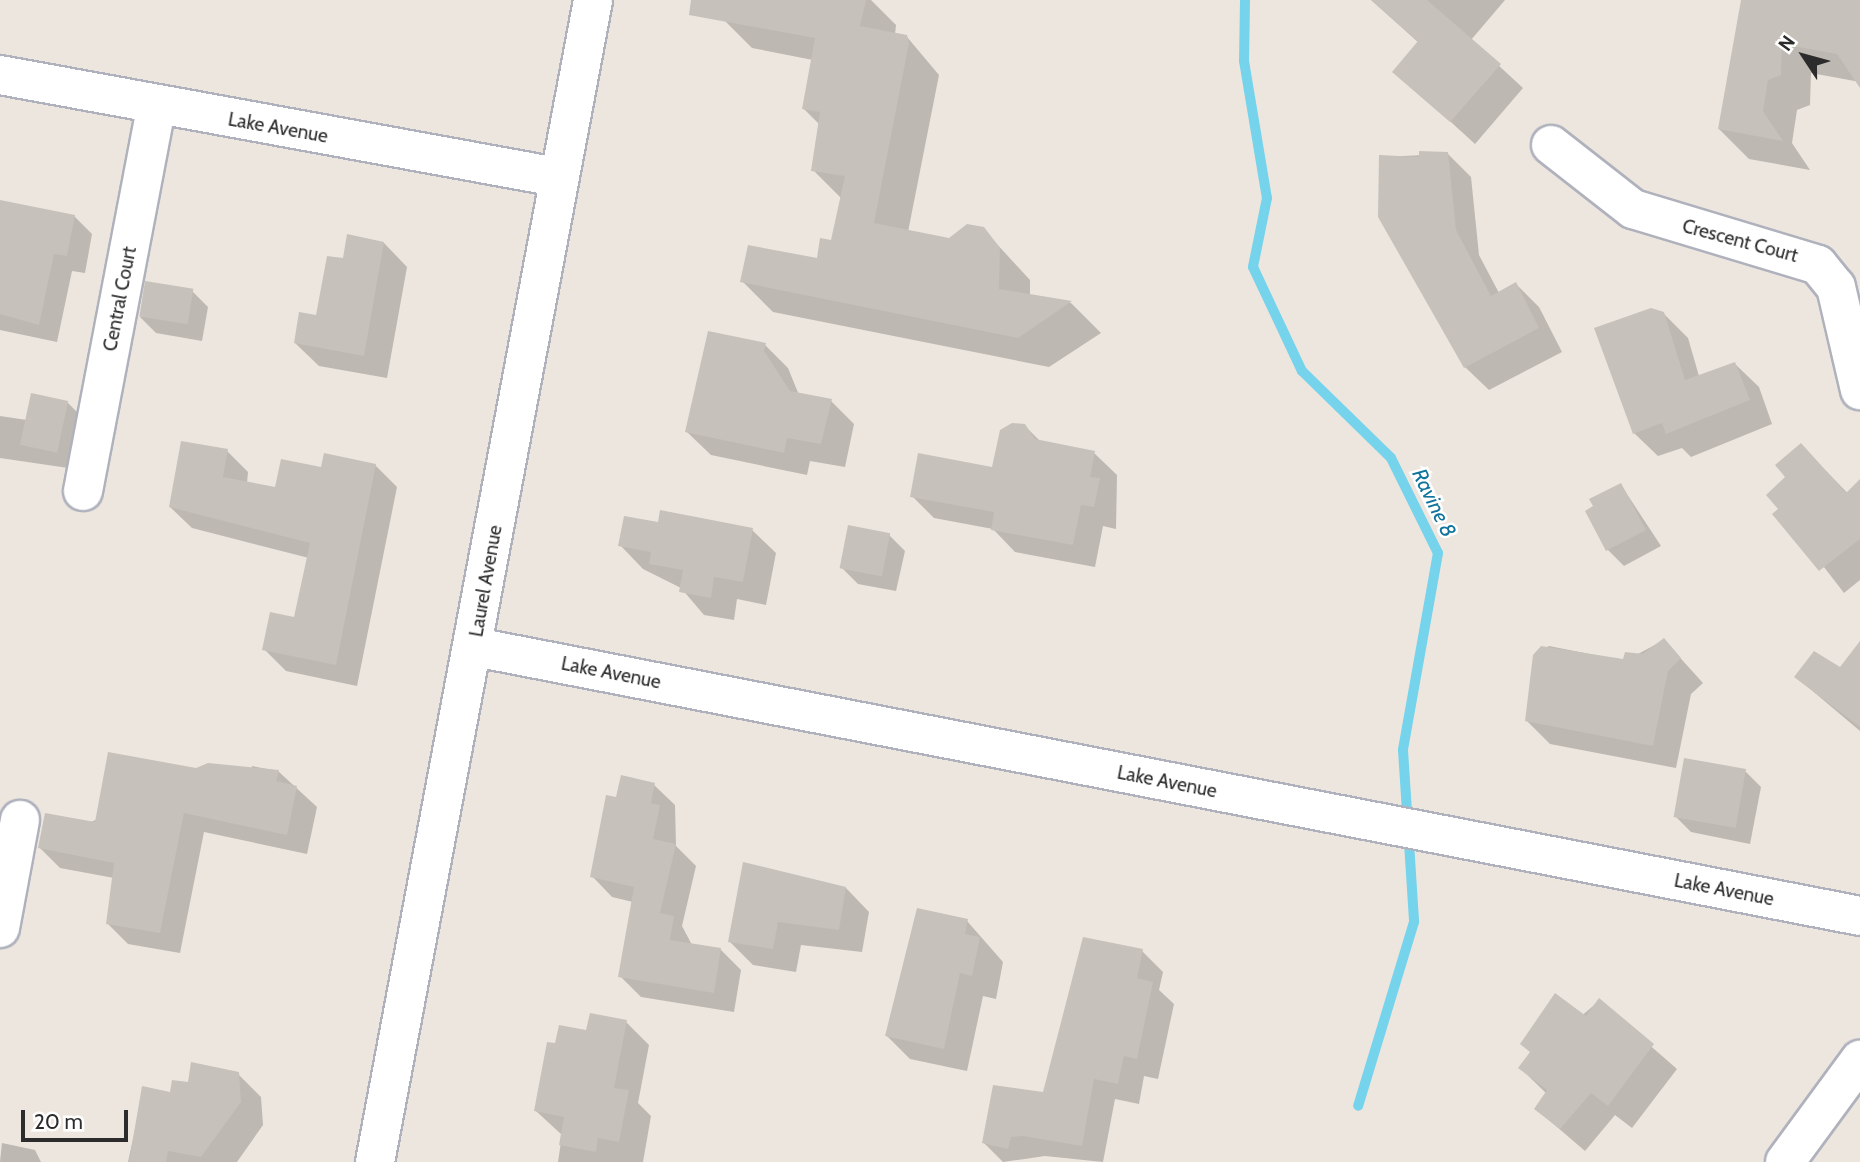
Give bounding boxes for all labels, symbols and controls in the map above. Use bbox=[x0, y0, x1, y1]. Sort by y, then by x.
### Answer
north arrow bbox=[1769, 21, 1839, 91]
text: N bbox=[1773, 31, 1800, 56]
street label: Lake Avenue bbox=[226, 108, 330, 148]
street label: Crescent Court bbox=[1680, 215, 1800, 267]
street label: Central Court bbox=[99, 245, 141, 353]
water label: Ravine 8 bbox=[1407, 464, 1461, 542]
street label: Laurel Avenue bbox=[465, 523, 507, 639]
street label: Lake Avenue bbox=[559, 652, 663, 694]
street label: Lake Avenue bbox=[1115, 761, 1219, 803]
street label: Lake Avenue bbox=[1672, 869, 1776, 911]
scale bar bbox=[24, 1096, 131, 1140]
text: 20 m bbox=[34, 1109, 83, 1134]

